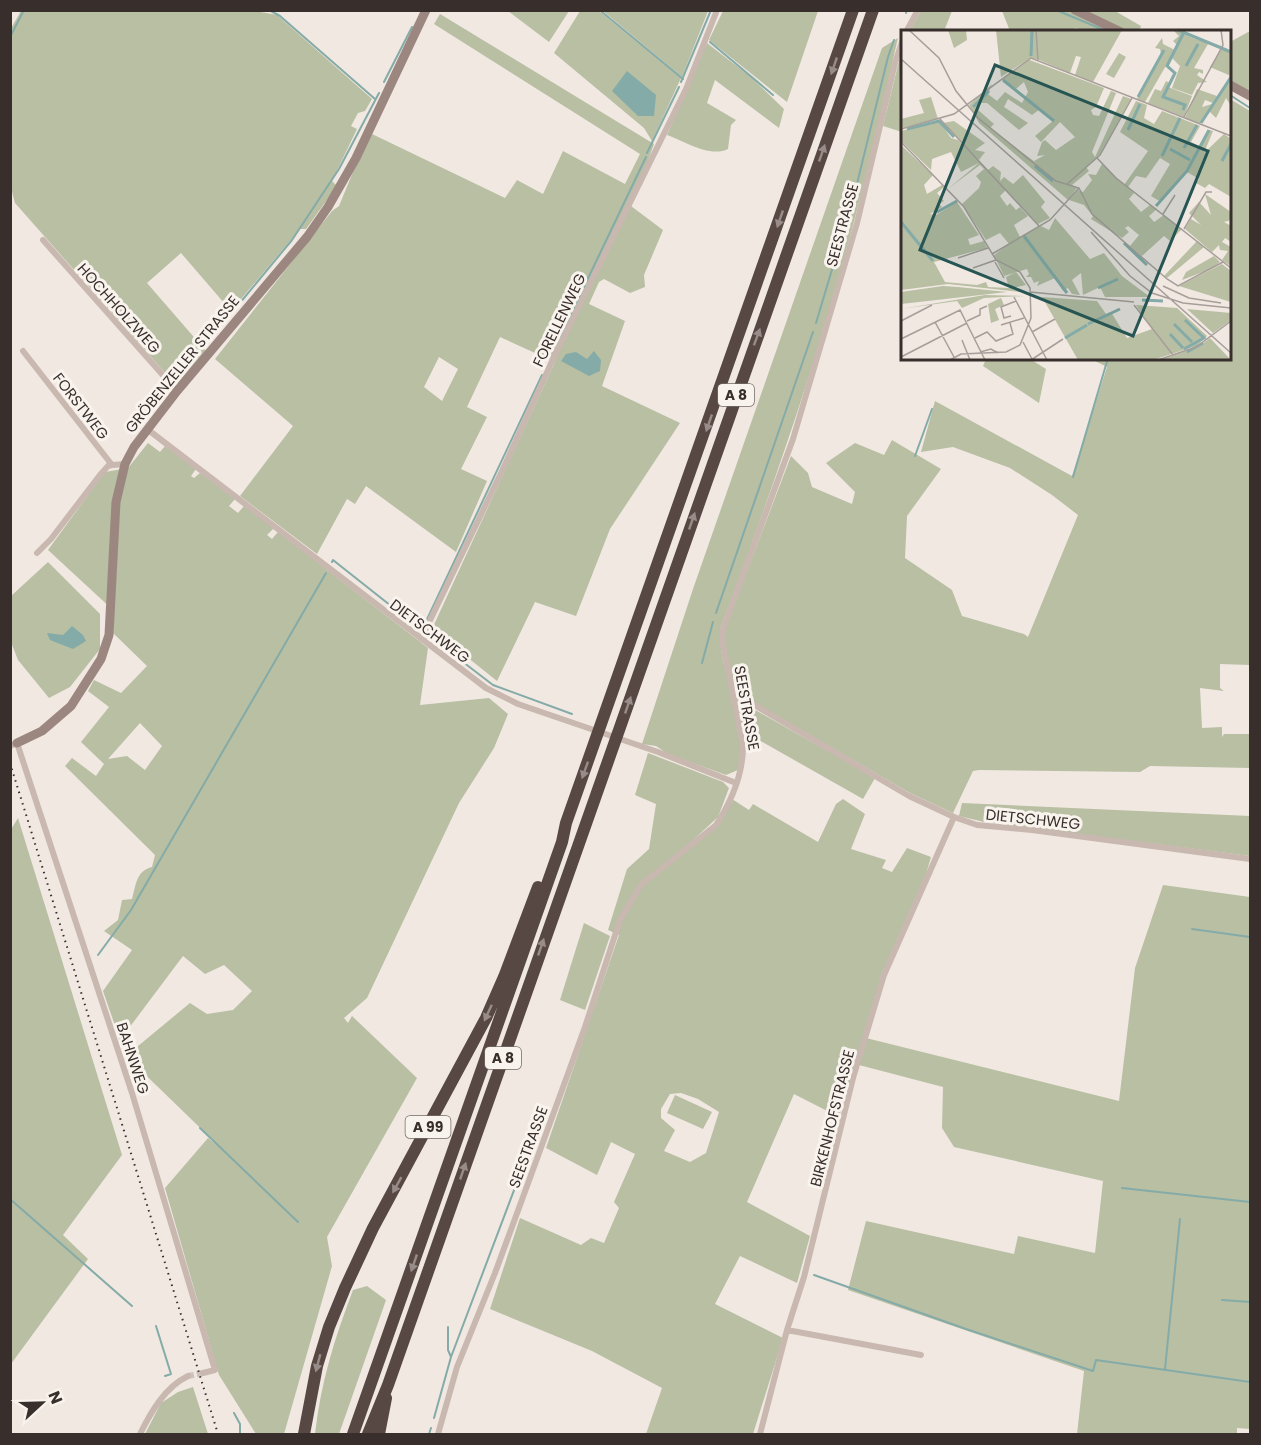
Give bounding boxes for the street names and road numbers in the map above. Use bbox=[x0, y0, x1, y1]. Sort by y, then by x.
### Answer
street label: SEESTRASSE bbox=[821, 181, 863, 269]
street label: HOCHHOLZWEG bbox=[73, 258, 165, 358]
street label: FORELLENWEG bbox=[527, 270, 591, 370]
street label: GRÖBENZELLER STRASSE bbox=[120, 291, 244, 437]
street label: FORSTWEG bbox=[48, 368, 114, 444]
road number: A 8 bbox=[718, 384, 754, 406]
street label: DIETSCHWEG bbox=[386, 594, 474, 668]
street label: SEESTRASSE bbox=[729, 664, 765, 752]
street label: DIETSCHWEG bbox=[985, 804, 1082, 834]
street label: BAHNWEG bbox=[112, 1019, 155, 1097]
road number: A 8 bbox=[485, 1047, 521, 1069]
street label: BIRKENHOFSTRASSE bbox=[805, 1047, 859, 1189]
street label: SEESTRASSE bbox=[503, 1103, 553, 1191]
road number: A 99 bbox=[406, 1116, 450, 1138]

